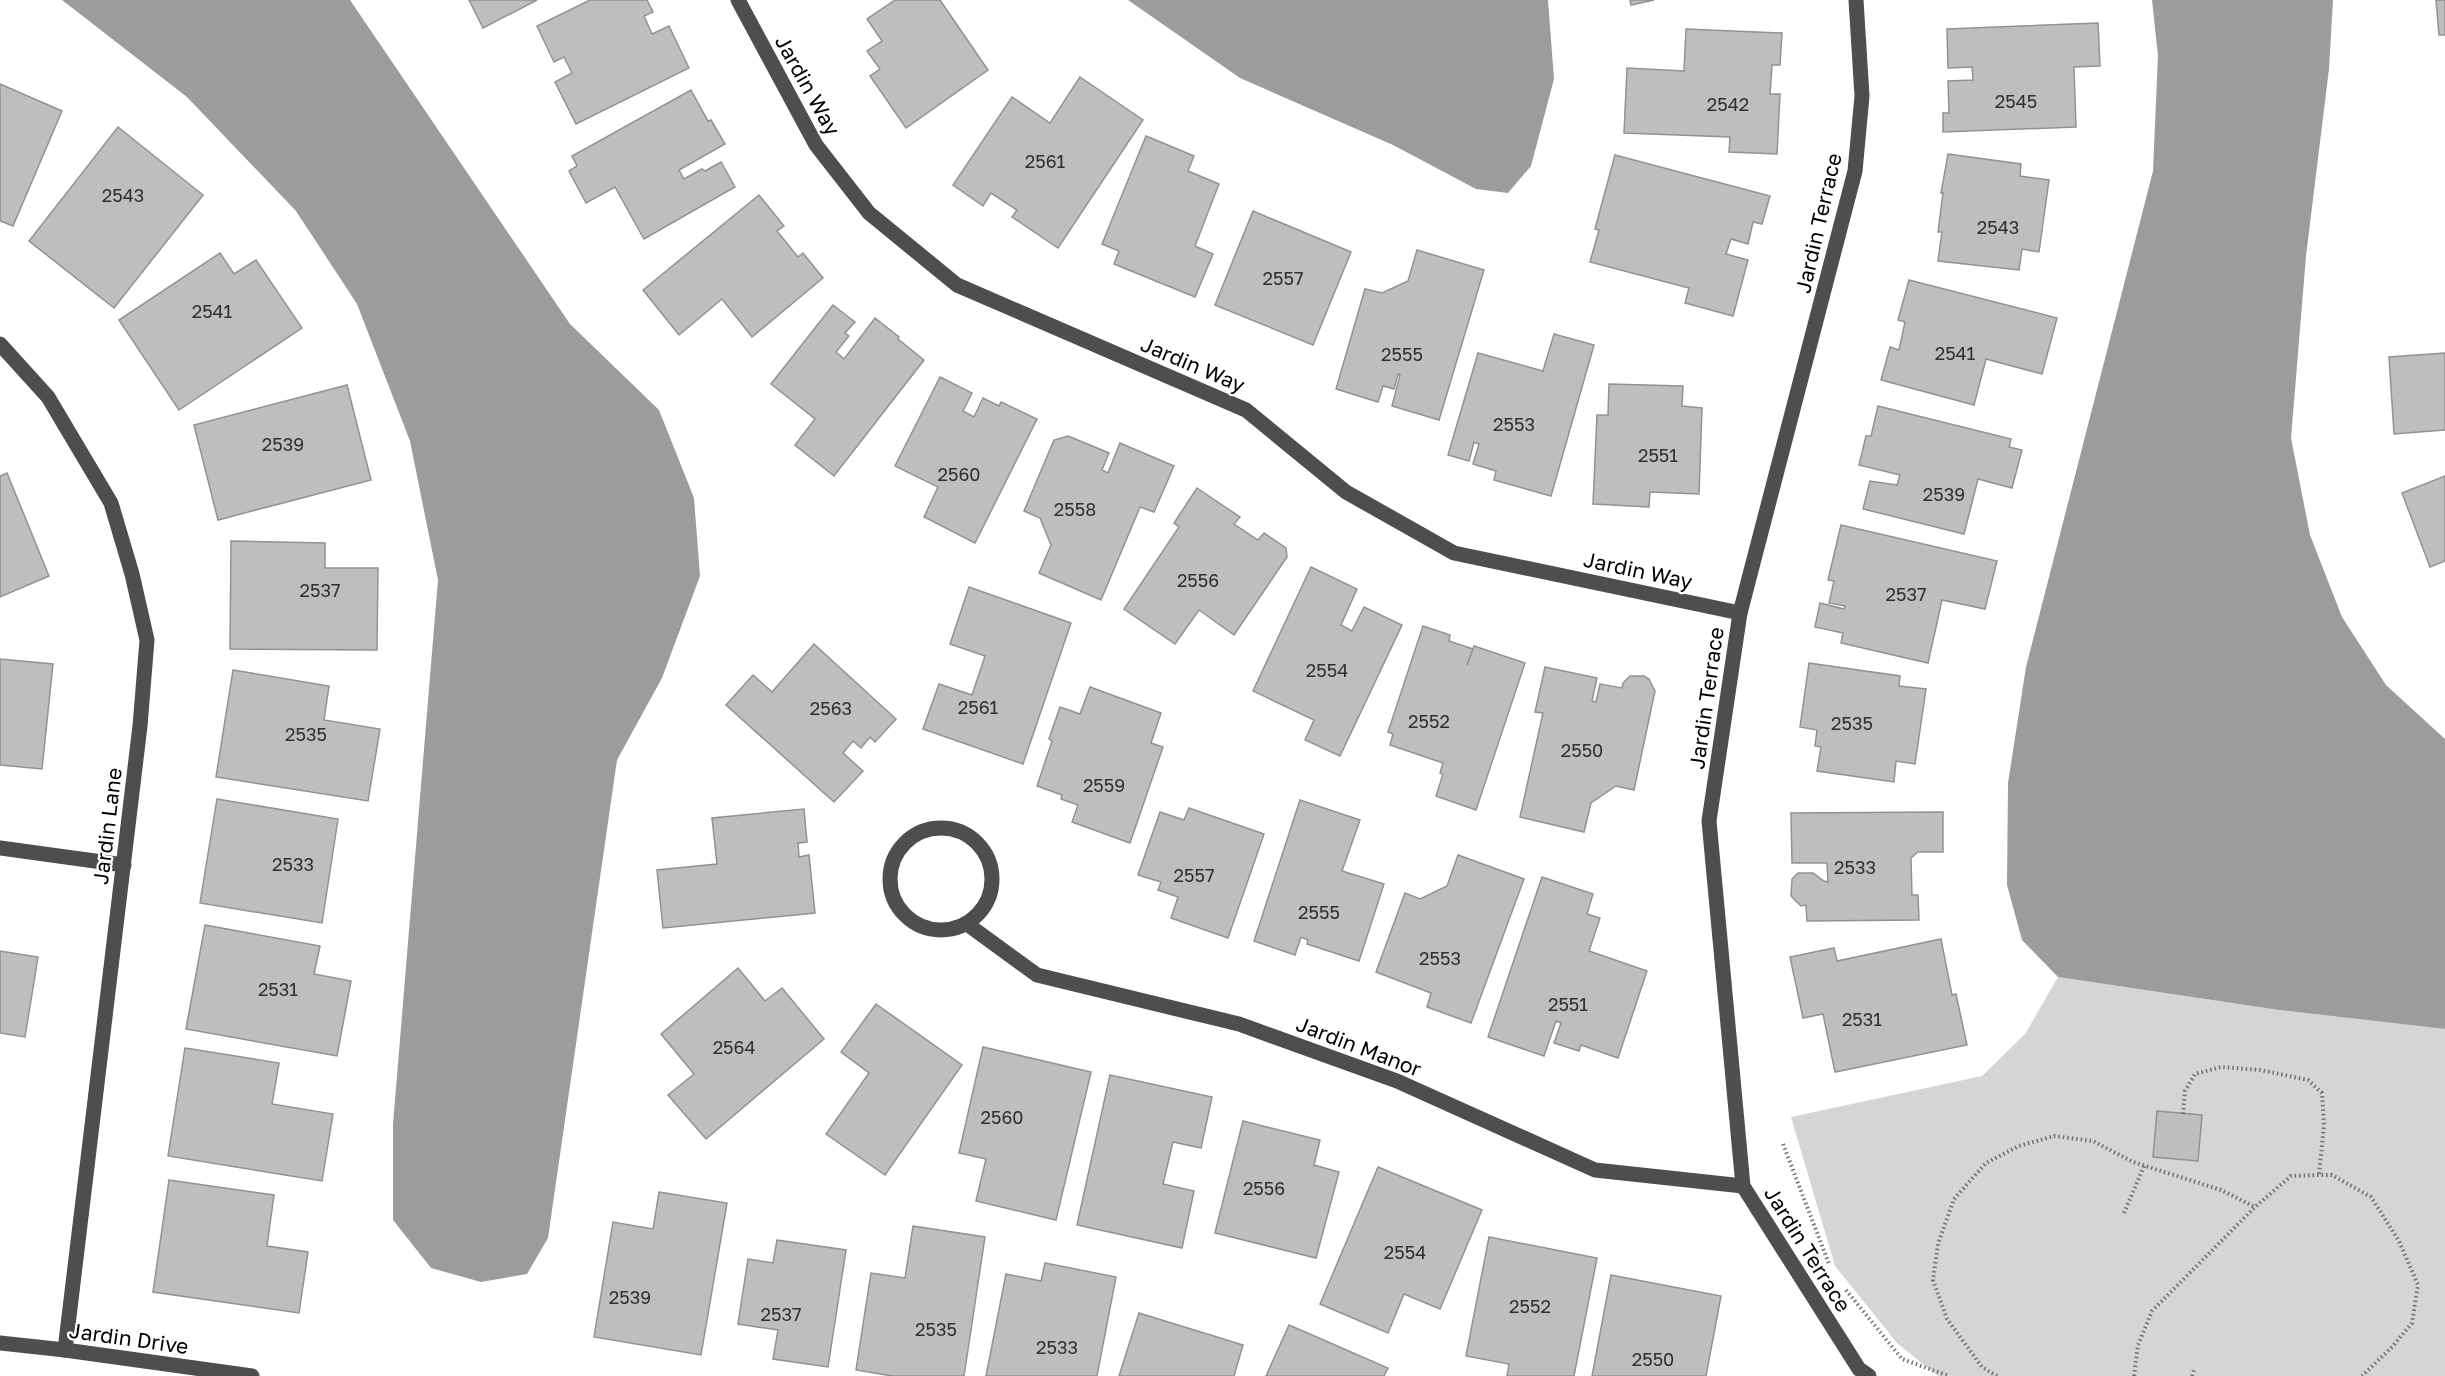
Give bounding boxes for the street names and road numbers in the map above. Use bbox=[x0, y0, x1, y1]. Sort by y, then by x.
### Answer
street label: Jardin Way bbox=[770, 30, 846, 140]
street label: Jardin Terrace bbox=[1789, 150, 1847, 296]
street label: Jardin Way bbox=[1137, 330, 1249, 398]
street label: Jardin Way bbox=[1581, 546, 1695, 594]
street label: Jardin Terrace bbox=[1683, 625, 1729, 771]
street label: Jardin Lane bbox=[87, 766, 127, 886]
street label: Jardin Manor bbox=[1293, 1010, 1425, 1082]
street label: Jardin Terrace bbox=[1759, 1181, 1857, 1317]
street label: Jardin Drive bbox=[68, 1317, 190, 1359]

